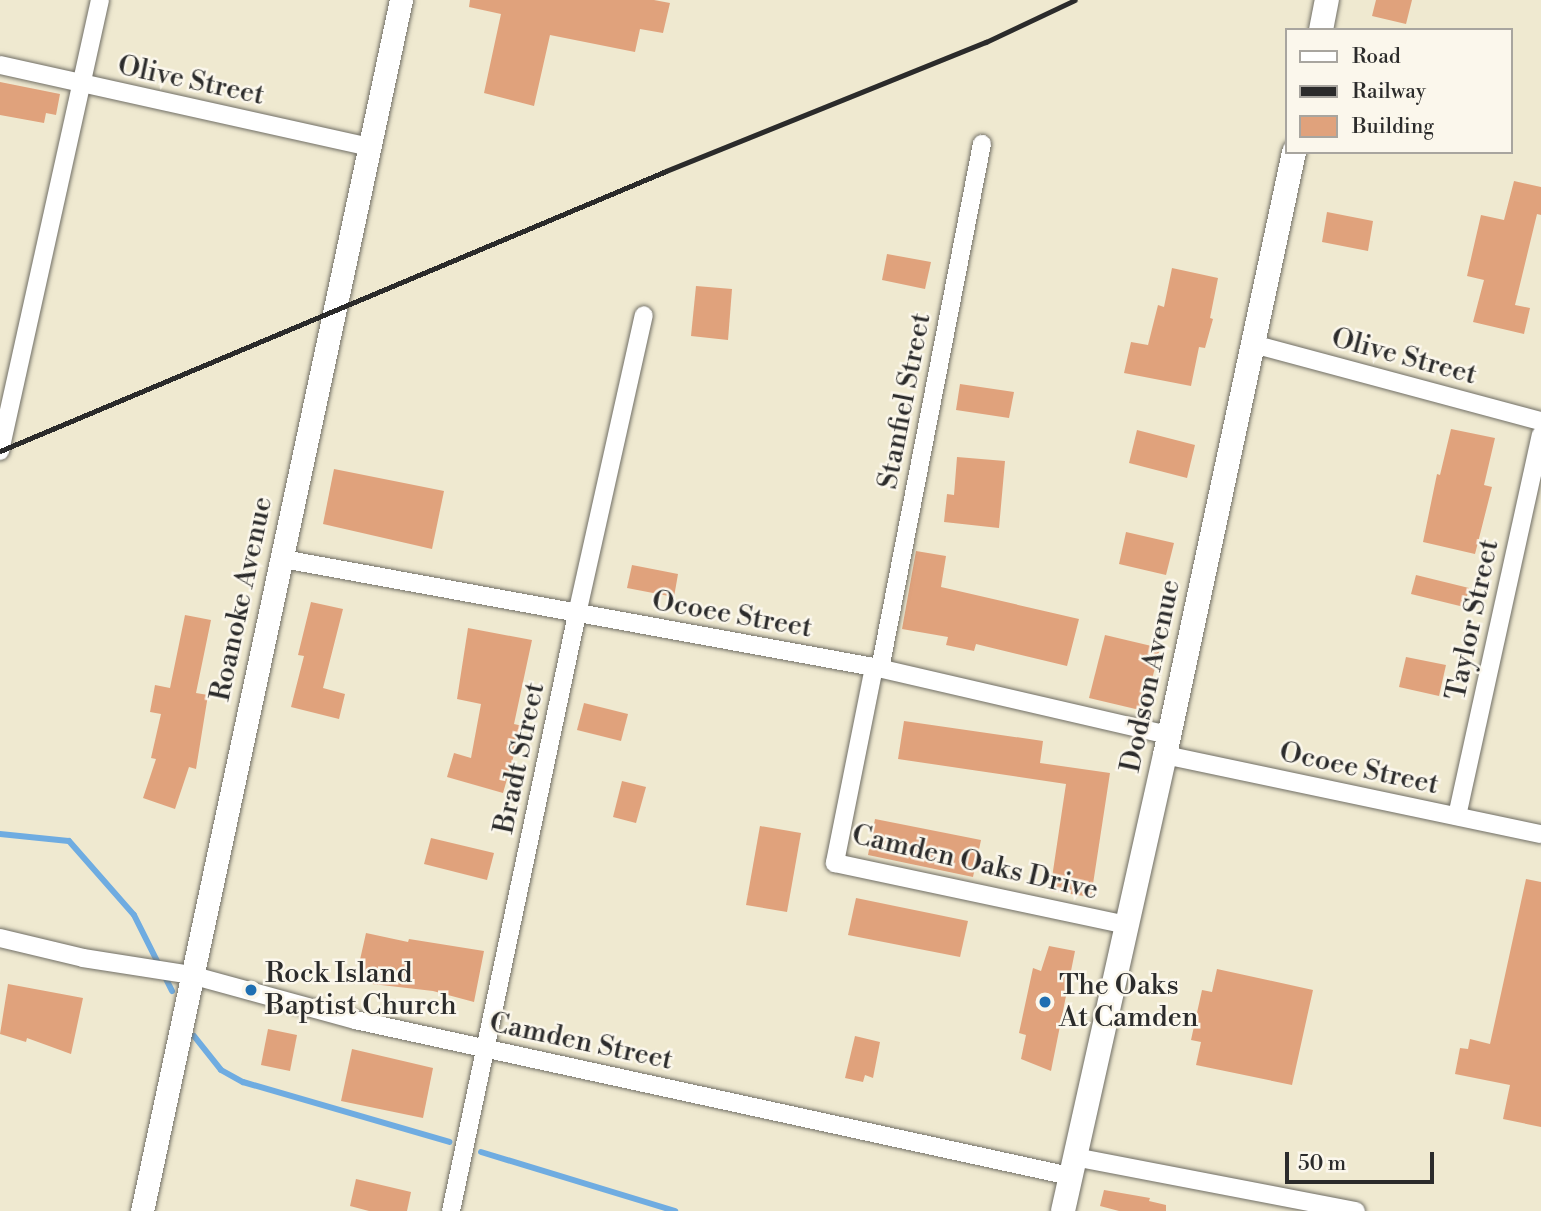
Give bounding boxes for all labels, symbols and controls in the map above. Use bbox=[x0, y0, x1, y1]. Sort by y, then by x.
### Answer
legend bbox=[1286, 28, 1513, 154]
text: Road bbox=[1352, 44, 1401, 70]
street label: Olive Street bbox=[115, 49, 267, 113]
text: Railway bbox=[1352, 79, 1426, 105]
text: Building bbox=[1352, 114, 1434, 140]
street label: Stanfiel Street bbox=[871, 310, 939, 492]
street label: Olive Street bbox=[1328, 322, 1480, 392]
street label: Roanoke Avenue bbox=[204, 494, 280, 704]
street label: Taylor Street bbox=[1440, 537, 1506, 703]
street label: Dodson Avenue bbox=[1114, 577, 1188, 775]
street label: Ocoee Street bbox=[649, 584, 815, 646]
street label: Bradt Street bbox=[488, 679, 552, 837]
street label: Ocoee Street bbox=[1276, 736, 1442, 802]
street label: Camden Oaks Drive bbox=[849, 818, 1101, 908]
place label: Rock Island Baptist Church bbox=[265, 957, 457, 1023]
place label: The Oaks At Camden bbox=[1059, 969, 1199, 1035]
marker: Rock Island Baptist Church bbox=[243, 982, 259, 998]
marker: The Oaks At Camden bbox=[1037, 994, 1053, 1010]
street label: Camden Street bbox=[486, 1006, 676, 1078]
scale bar bbox=[1289, 1138, 1438, 1182]
text: 50 m bbox=[1298, 1151, 1346, 1177]

